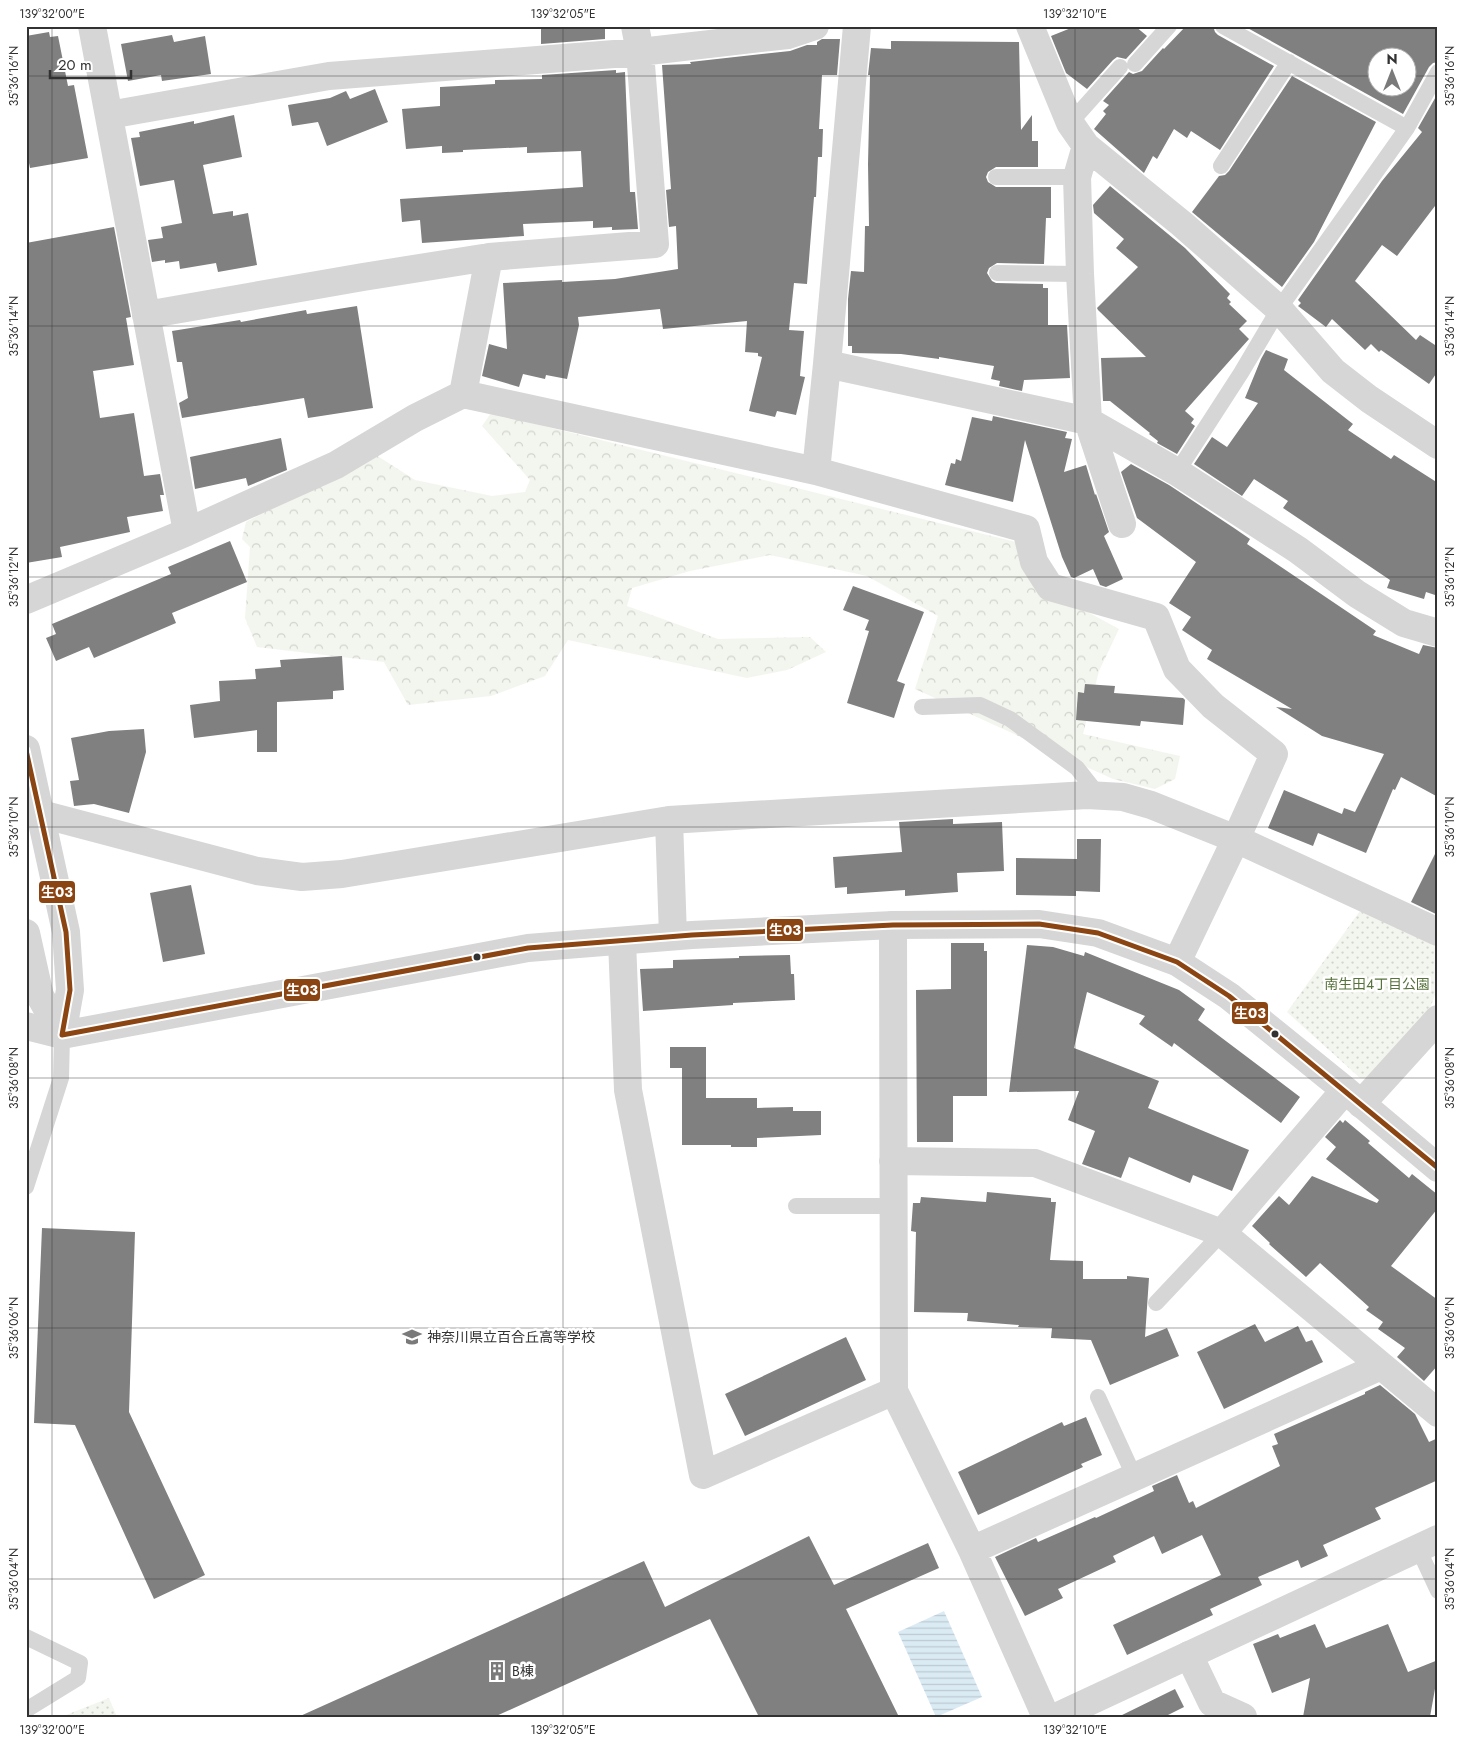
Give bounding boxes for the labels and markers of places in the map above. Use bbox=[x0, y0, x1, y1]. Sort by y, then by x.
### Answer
unlabelled marker bbox=[472, 952, 482, 962]
unlabelled marker bbox=[1270, 1029, 1280, 1039]
school or university icon: 神奈川県立百合丘高等学校 bbox=[401, 1326, 423, 1348]
place label: 神奈川県立百合丘高等学校 bbox=[427, 1327, 595, 1347]
building icon: B棟 bbox=[486, 1660, 508, 1682]
place label: B棟 bbox=[512, 1661, 534, 1681]

